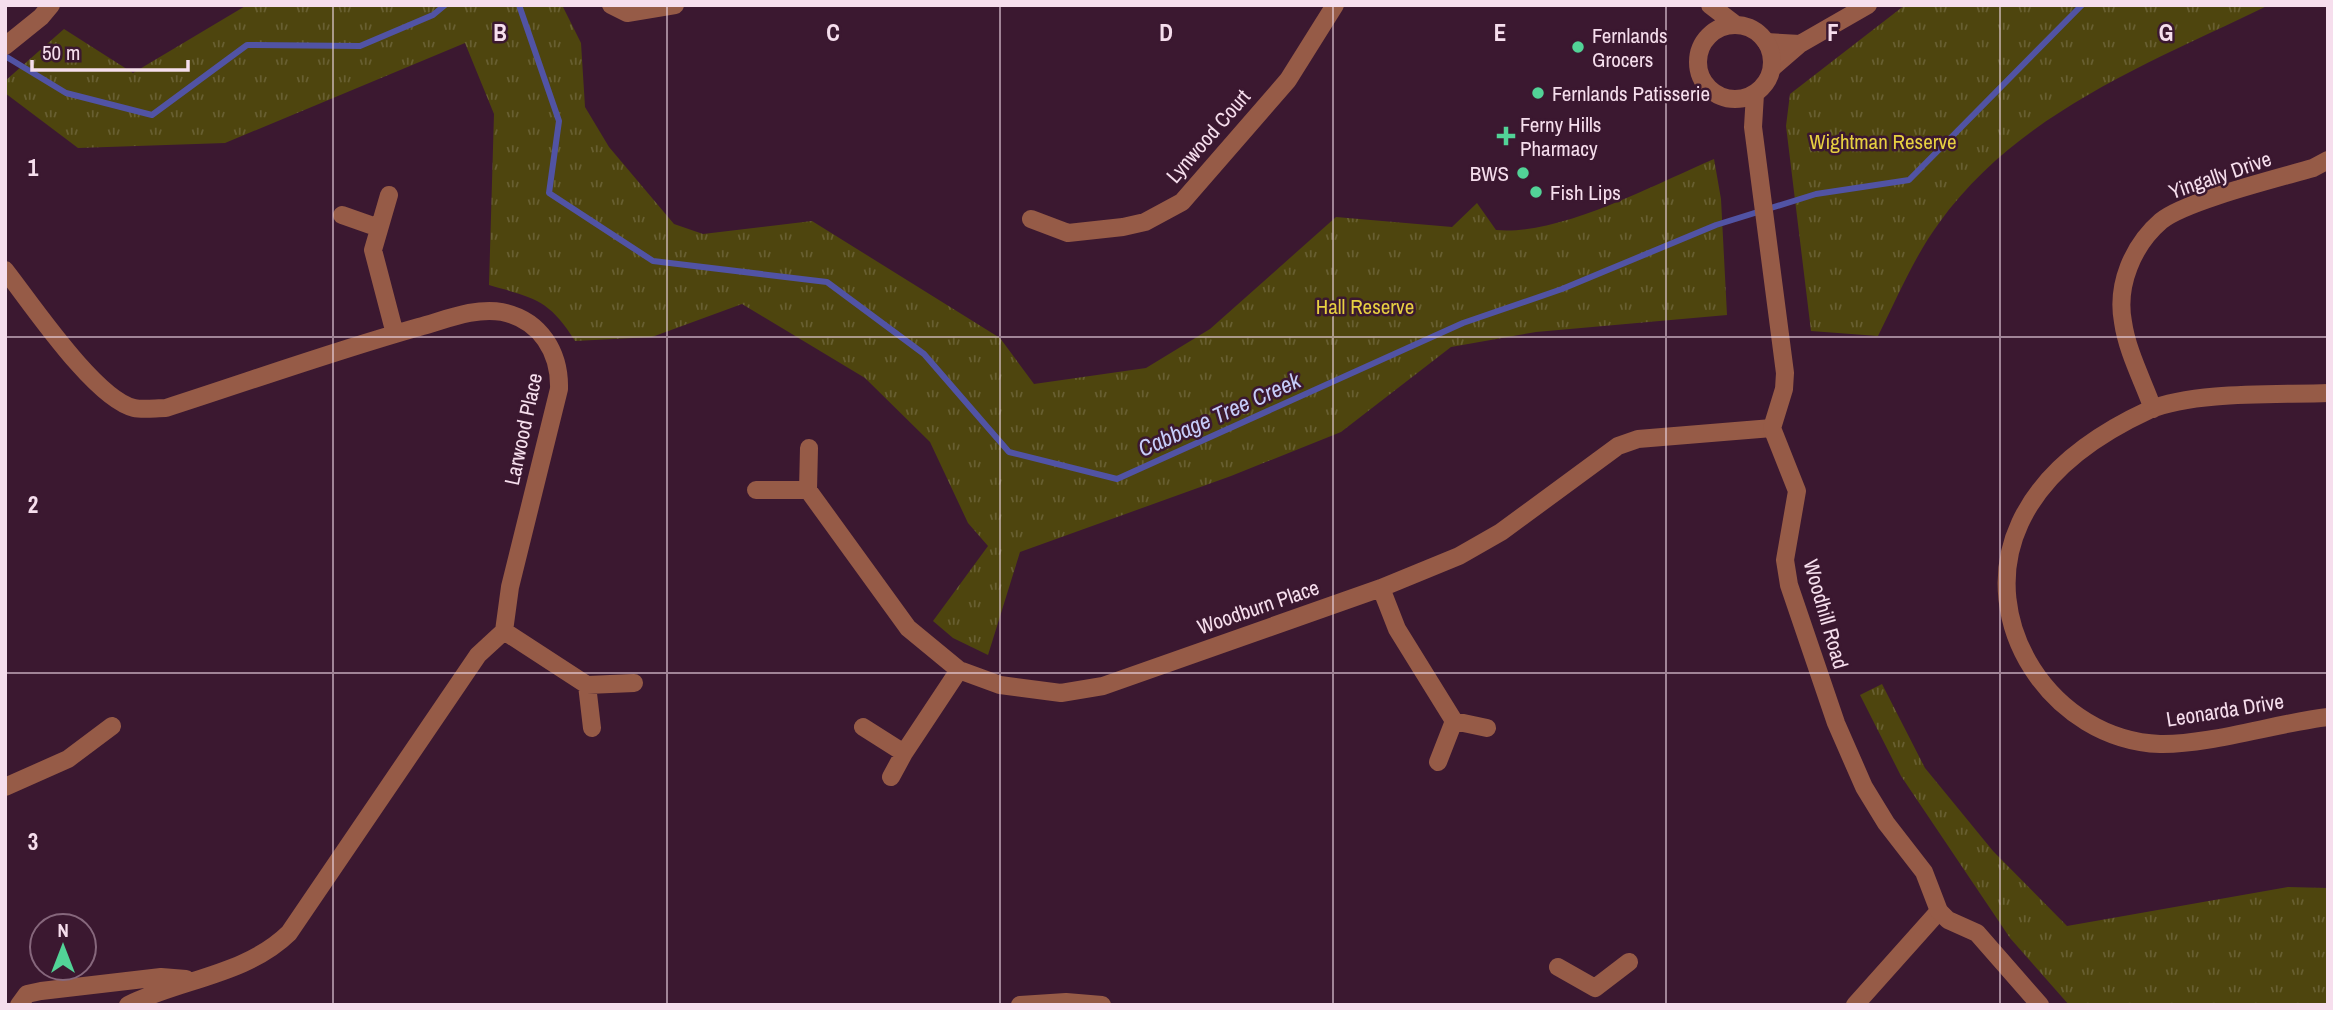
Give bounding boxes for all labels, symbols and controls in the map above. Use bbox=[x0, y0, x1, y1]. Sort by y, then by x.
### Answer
text: B bbox=[493, 17, 507, 48]
text: C bbox=[826, 17, 840, 48]
text: D bbox=[1159, 17, 1173, 48]
text: E bbox=[1494, 17, 1506, 48]
text: F bbox=[1827, 17, 1839, 48]
text: G bbox=[2159, 17, 2173, 48]
place label: Fernlands Grocers bbox=[1592, 21, 1668, 74]
scale bar bbox=[32, 28, 187, 72]
text: 50 m bbox=[42, 38, 80, 67]
marker: Fernlands Grocers bbox=[1570, 39, 1586, 55]
place label: Fernlands Patisserie bbox=[1552, 79, 1710, 108]
street label: Lynwood Court bbox=[1159, 83, 1257, 189]
marker: Fernlands Patisserie bbox=[1530, 85, 1546, 101]
place label: Ferny Hills Pharmacy bbox=[1520, 110, 1601, 163]
park label: Wightman Reserve bbox=[1809, 127, 1957, 156]
marker: Ferny Hills Pharmacy bbox=[1498, 128, 1514, 144]
street label: Yingally Drive bbox=[2165, 144, 2275, 206]
text: 1 bbox=[28, 152, 39, 183]
place label: BWS bbox=[1470, 159, 1509, 188]
marker: BWS bbox=[1515, 165, 1531, 181]
place label: Fish Lips bbox=[1550, 178, 1621, 207]
marker: Fish Lips bbox=[1528, 184, 1544, 200]
park label: Hall Reserve bbox=[1316, 292, 1414, 321]
water label: Cabbage Tree Creek bbox=[1133, 364, 1307, 464]
street label: Larwood Place bbox=[497, 370, 549, 488]
text: 2 bbox=[28, 489, 38, 520]
street label: Woodhill Road bbox=[1797, 556, 1855, 672]
street label: Woodburn Place bbox=[1193, 573, 1323, 641]
street label: Leonarda Drive bbox=[2164, 686, 2286, 734]
text: 3 bbox=[28, 826, 38, 857]
north arrow bbox=[28, 912, 98, 982]
text: N bbox=[57, 917, 69, 943]

